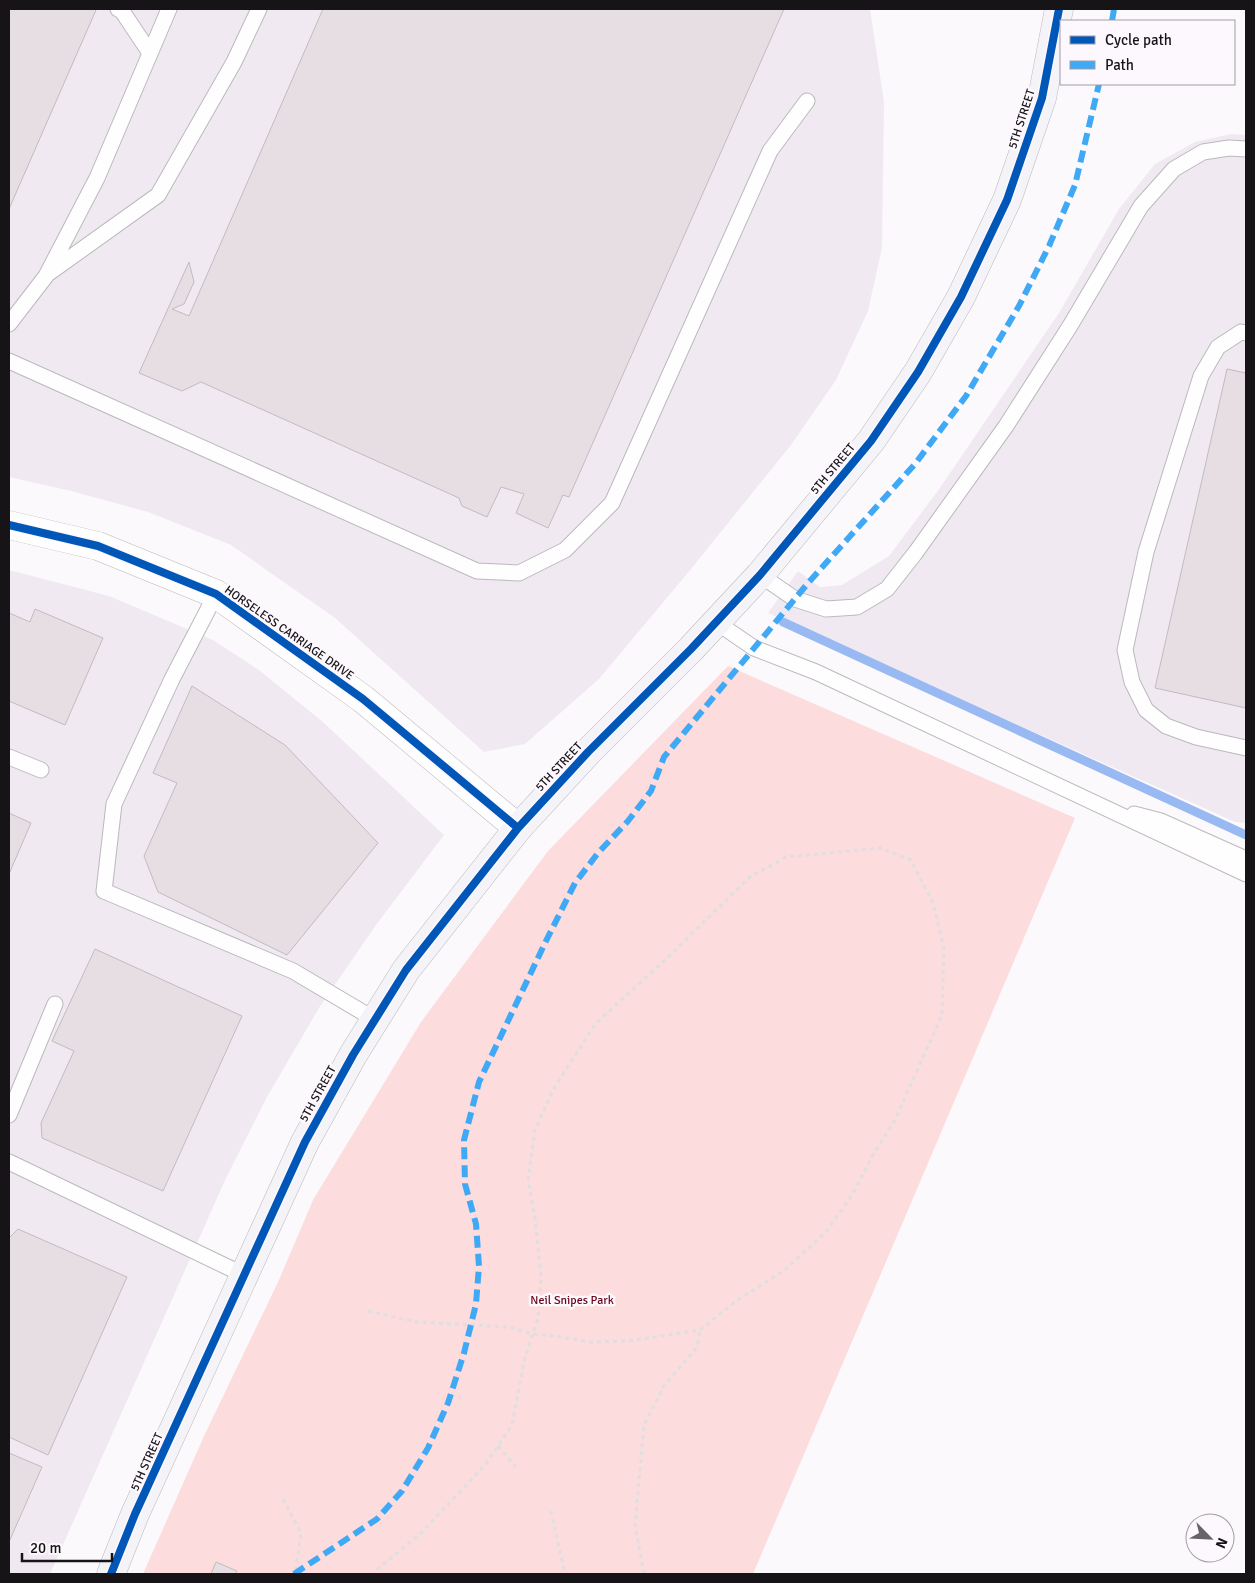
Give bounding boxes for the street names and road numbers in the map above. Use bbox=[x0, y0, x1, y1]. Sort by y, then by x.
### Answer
street label: 5TH STREET bbox=[1005, 87, 1039, 151]
street label: 5TH STREET bbox=[807, 440, 859, 498]
street label: HORSELESS CARRIAGE DRIVE bbox=[221, 583, 357, 684]
street label: 5TH STREET bbox=[532, 739, 586, 795]
street label: 5TH STREET bbox=[296, 1063, 340, 1125]
street label: 5TH STREET bbox=[128, 1431, 167, 1493]

